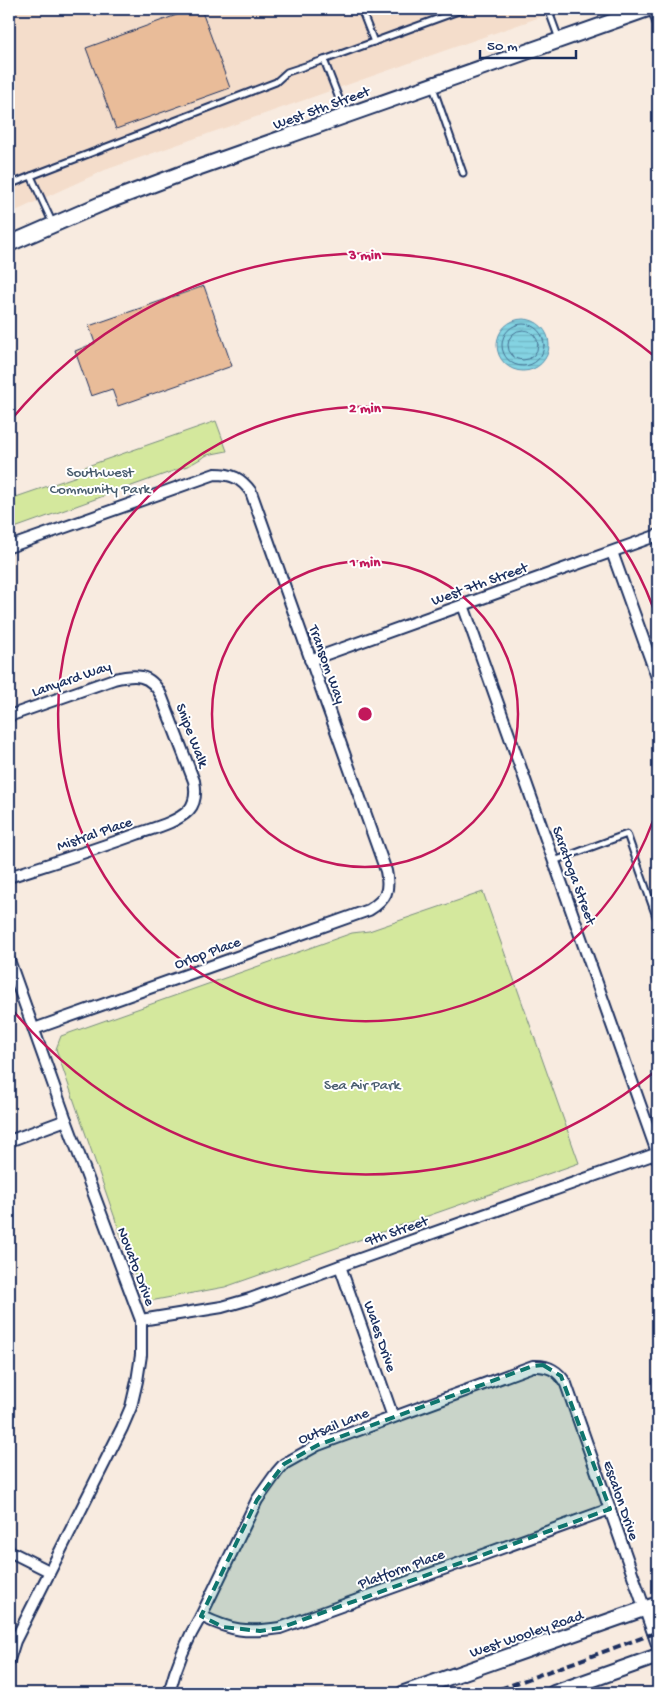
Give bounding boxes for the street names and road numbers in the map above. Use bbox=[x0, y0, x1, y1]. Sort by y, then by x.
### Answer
street label: West 5th Street bbox=[271, 82, 374, 135]
street label: West 7th Street bbox=[429, 558, 532, 611]
street label: Transom Way bbox=[303, 622, 349, 707]
street label: Lanyard Way bbox=[30, 658, 114, 702]
street label: Snipe Walk bbox=[171, 701, 212, 771]
street label: Mistral Place bbox=[55, 814, 135, 856]
street label: Saratoga Street bbox=[547, 824, 600, 929]
street label: Orlop Place bbox=[172, 934, 243, 974]
street label: 9th Street bbox=[362, 1212, 432, 1251]
street label: Novato Drive bbox=[112, 1225, 158, 1309]
street label: Wales Drive bbox=[359, 1299, 400, 1375]
street label: Outsail Lane bbox=[296, 1404, 372, 1449]
street label: Escalon Drive bbox=[598, 1459, 642, 1543]
street label: Platform Place bbox=[355, 1546, 448, 1594]
street label: West Wooley Road bbox=[468, 1607, 587, 1663]

